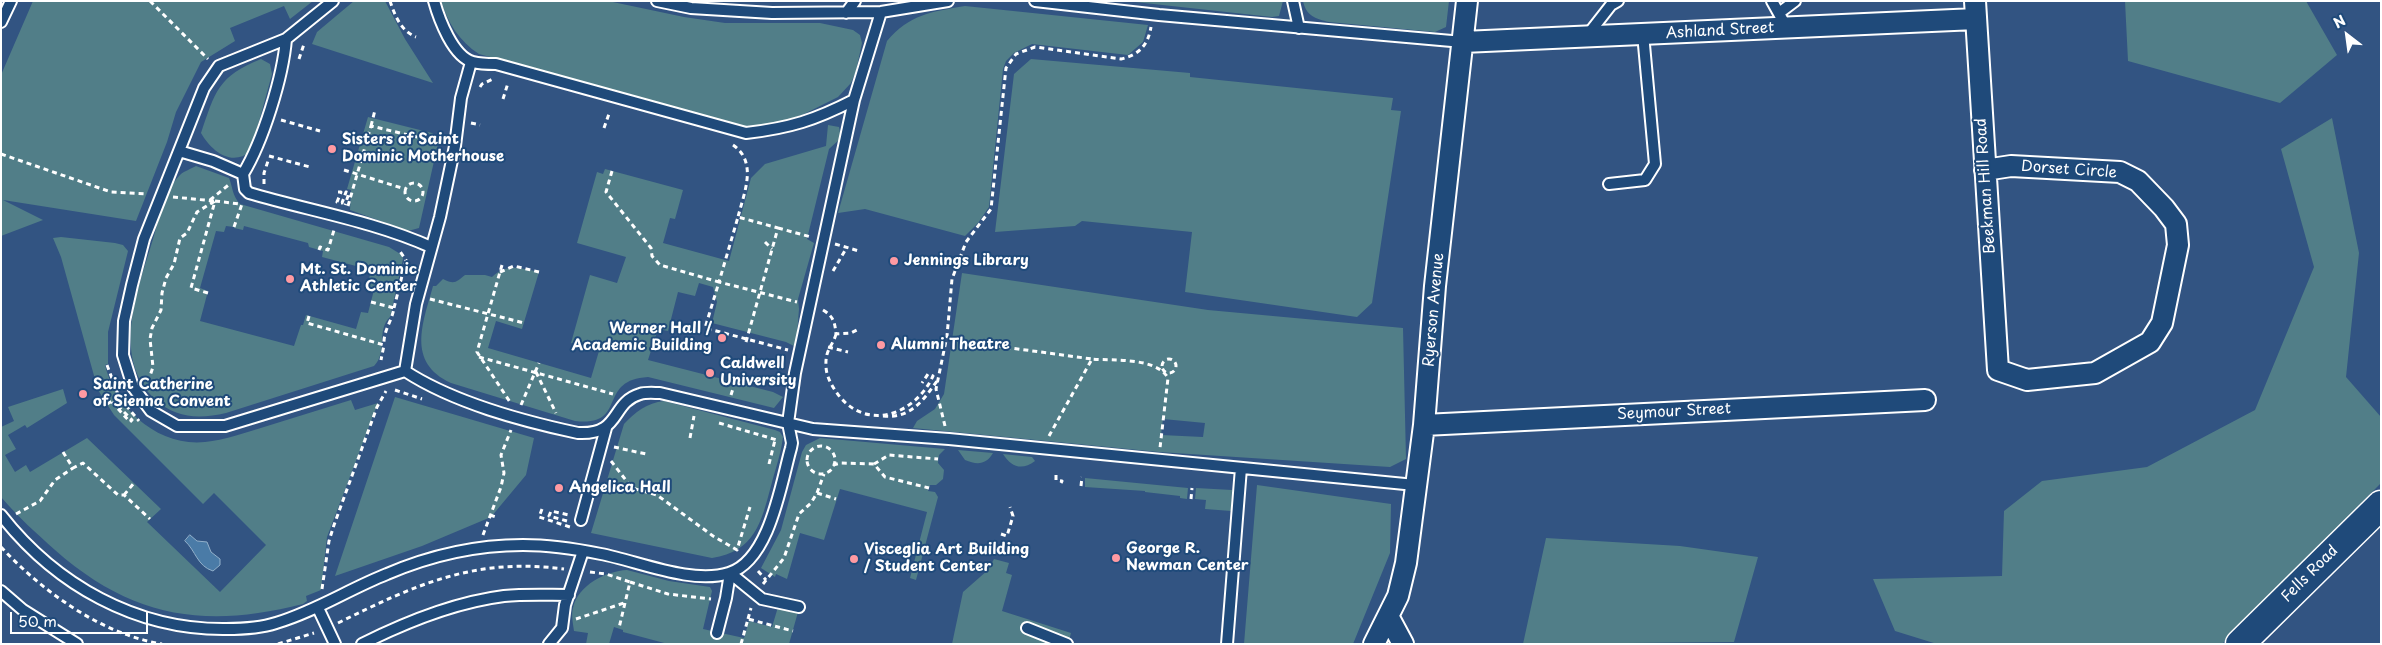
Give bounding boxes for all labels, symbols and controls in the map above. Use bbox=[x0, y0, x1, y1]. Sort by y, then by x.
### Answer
north arrow bbox=[2322, 10, 2372, 60]
text: N bbox=[2329, 10, 2349, 33]
street label: Ashland Street bbox=[1665, 19, 1775, 43]
street label: Beekman Hill Road bbox=[1972, 118, 2000, 254]
place label: Sisters of Saint Dominic Motherhouse bbox=[342, 131, 504, 166]
marker: Sisters of Saint Dominic Motherhouse bbox=[326, 143, 338, 155]
street label: Dorset Circle bbox=[2020, 158, 2118, 182]
place label: Jennings Library bbox=[904, 252, 1029, 270]
street label: Ryerson Avenue bbox=[1420, 252, 1448, 368]
marker: Jennings Library bbox=[888, 255, 900, 267]
place label: Mt. St. Dominic Athletic Center bbox=[300, 261, 417, 296]
marker: Mt. St. Dominic Athletic Center bbox=[284, 273, 296, 285]
place label: Werner Hall / Academic Building bbox=[571, 320, 712, 355]
marker: Werner Hall / Academic Building bbox=[716, 332, 728, 344]
place label: Alumni Theatre bbox=[891, 336, 1010, 354]
marker: Alumni Theatre bbox=[875, 339, 887, 351]
place label: Caldwell University bbox=[720, 355, 796, 390]
marker: Caldwell University bbox=[704, 367, 716, 379]
place label: Saint Catherine of Sienna Convent bbox=[93, 376, 231, 411]
marker: Saint Catherine of Sienna Convent bbox=[77, 388, 89, 400]
street label: Seymour Street bbox=[1617, 400, 1731, 424]
place label: Angelica Hall bbox=[569, 479, 670, 497]
marker: Angelica Hall bbox=[553, 482, 565, 494]
place label: George R. Newman Center bbox=[1126, 540, 1249, 575]
place label: Visceglia Art Building / Student Center bbox=[864, 541, 1029, 576]
street label: Fells Road bbox=[2278, 542, 2342, 606]
marker: George R. Newman Center bbox=[1110, 552, 1122, 564]
marker: Visceglia Art Building / Student Center bbox=[848, 553, 860, 565]
scale bar bbox=[12, 602, 150, 634]
text: 50 m bbox=[18, 609, 57, 632]

